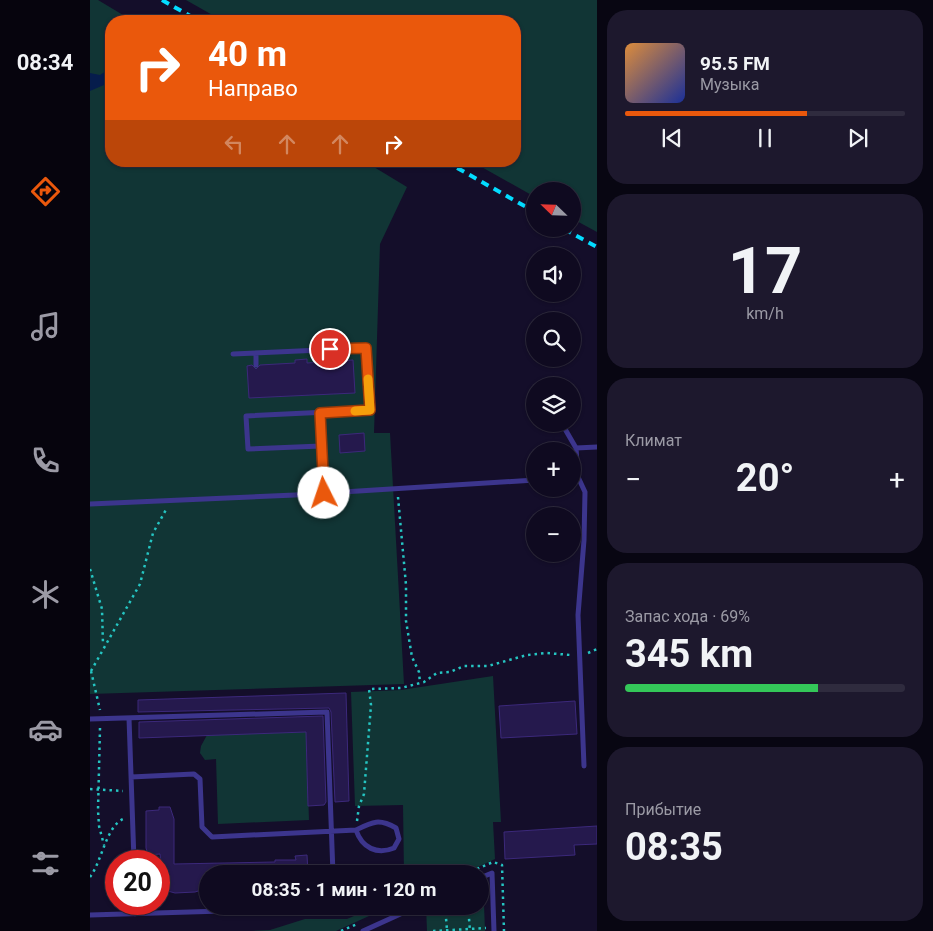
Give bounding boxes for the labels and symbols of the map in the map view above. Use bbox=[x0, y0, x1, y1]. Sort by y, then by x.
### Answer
north arrow bbox=[526, 182, 581, 238]
pin bbox=[309, 328, 351, 370]
position arrow bbox=[297, 466, 349, 518]
speed limit sign: 20 bbox=[105, 850, 170, 915]

